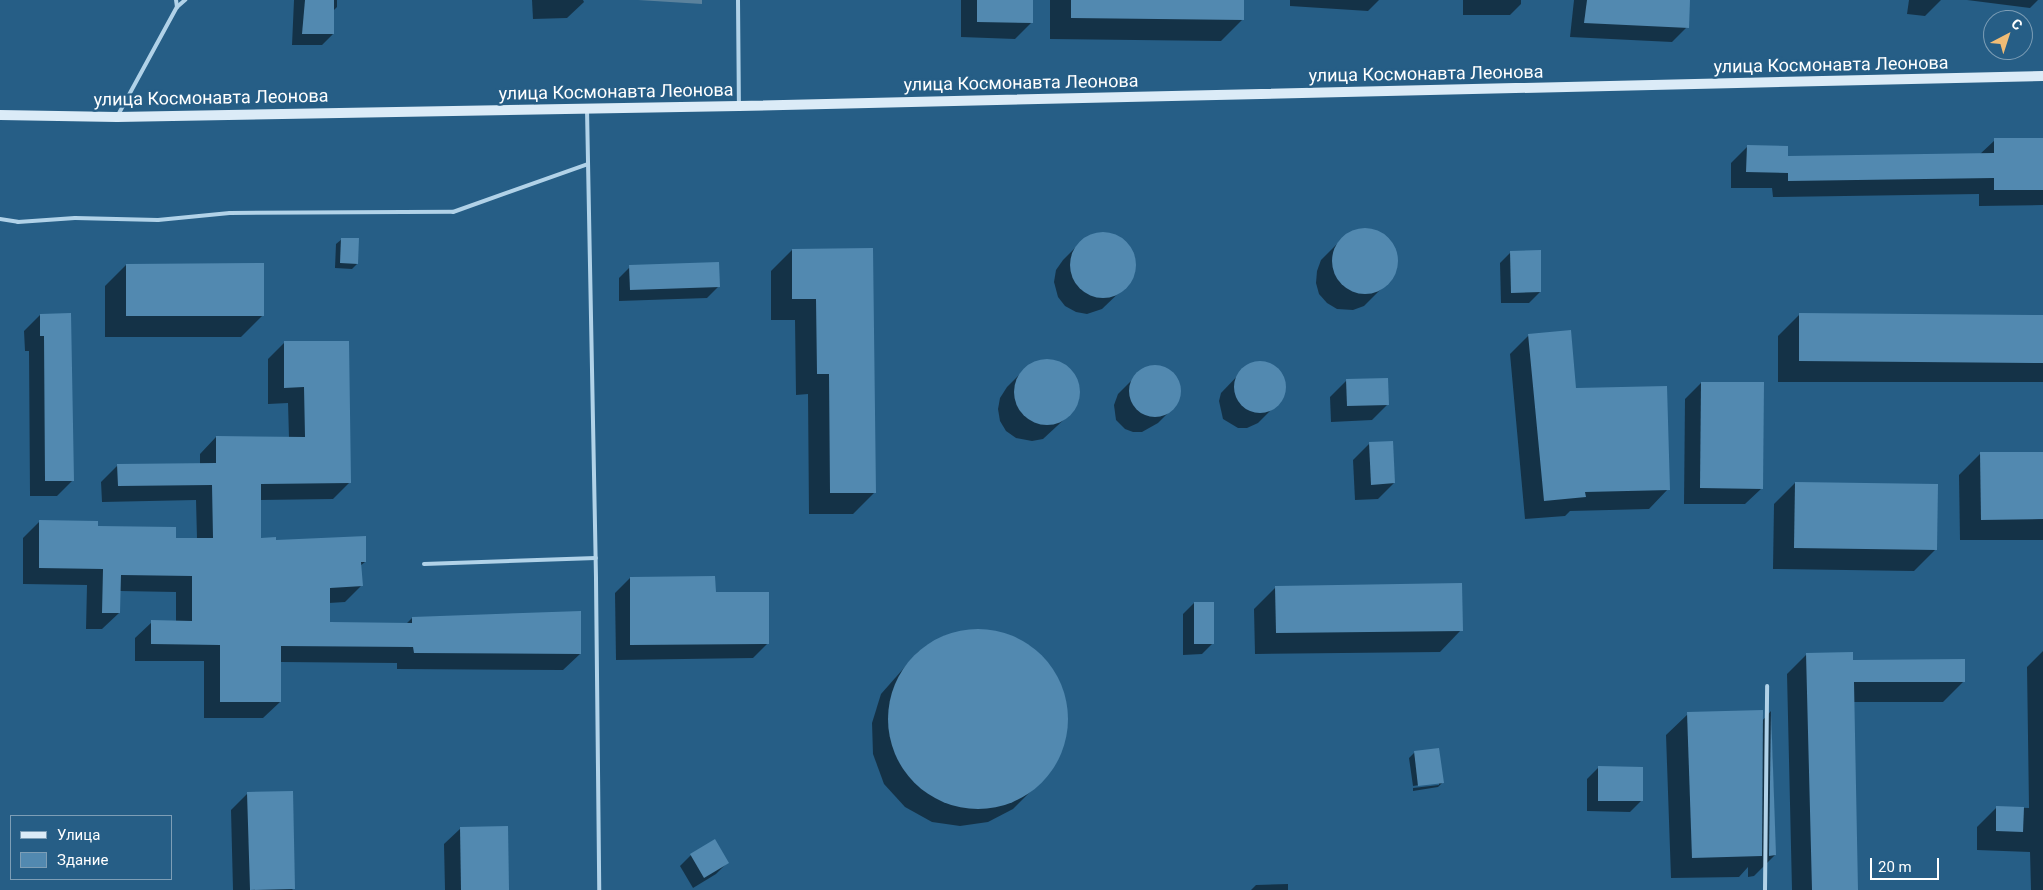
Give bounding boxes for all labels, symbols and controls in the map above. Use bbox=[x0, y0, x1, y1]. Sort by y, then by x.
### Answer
north arrow bbox=[1983, 10, 2033, 60]
text: С bbox=[2008, 15, 2026, 33]
street label: улица Космонавта Леонова bbox=[1713, 52, 1949, 78]
street label: улица Космонавта Леонова bbox=[1308, 61, 1544, 87]
street label: улица Космонавта Леонова bbox=[903, 70, 1139, 96]
street label: улица Космонавта Леонова bbox=[498, 79, 734, 105]
street label: улица Космонавта Леонова bbox=[93, 85, 329, 111]
legend bbox=[10, 815, 172, 880]
text: Улица bbox=[57, 826, 100, 844]
scale bar bbox=[1873, 848, 1942, 880]
text: Здание bbox=[57, 851, 108, 869]
text: 20 m bbox=[1878, 858, 1912, 876]

